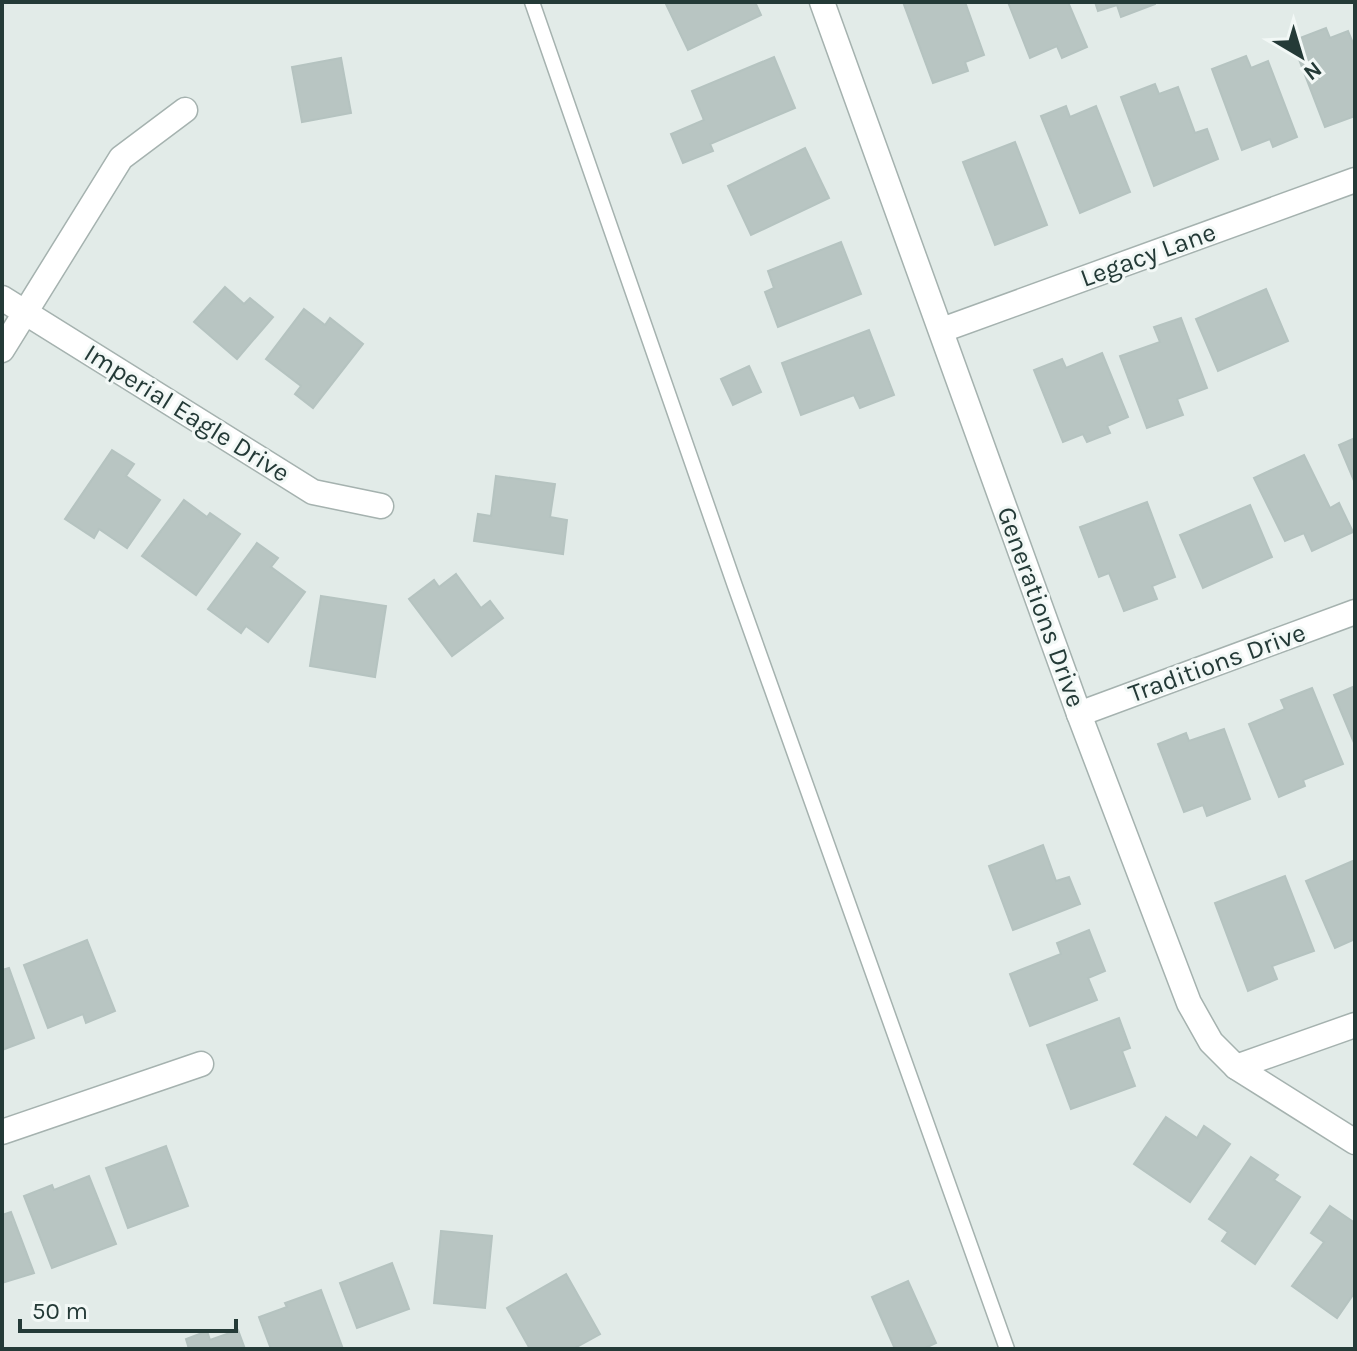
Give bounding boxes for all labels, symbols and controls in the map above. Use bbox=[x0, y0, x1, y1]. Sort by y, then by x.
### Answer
north arrow bbox=[1261, 16, 1341, 96]
text: N bbox=[1298, 56, 1327, 86]
street label: Legacy Lane bbox=[1076, 216, 1220, 294]
street label: Imperial Eagle Drive bbox=[79, 337, 295, 489]
street label: Generations Drive bbox=[990, 503, 1092, 711]
street label: Traditions Drive bbox=[1124, 617, 1310, 709]
scale bar bbox=[20, 1283, 236, 1333]
text: 50 m bbox=[32, 1297, 88, 1325]

